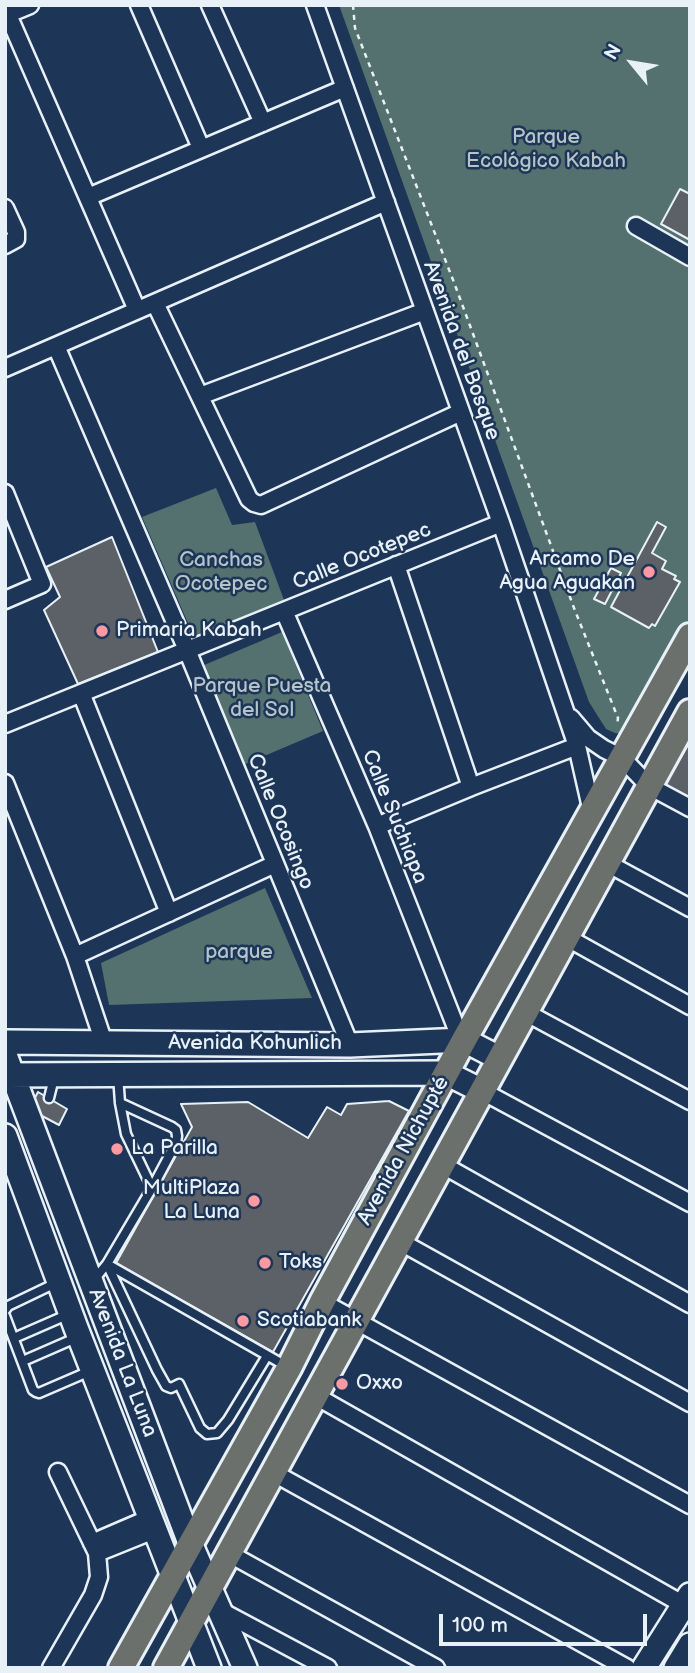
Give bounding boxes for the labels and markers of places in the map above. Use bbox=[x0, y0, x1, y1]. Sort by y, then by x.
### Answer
place label: Arcamo De Agua Aguakan bbox=[499, 547, 635, 597]
marker: Arcamo De Agua Aguakan bbox=[641, 564, 657, 580]
place label: Primaria Kabah bbox=[116, 618, 262, 644]
marker: Primaria Kabah bbox=[94, 623, 110, 639]
place label: La Parilla bbox=[131, 1136, 218, 1162]
marker: La Parilla bbox=[109, 1141, 125, 1157]
place label: MultiPlaza La Luna bbox=[143, 1176, 240, 1226]
marker: MultiPlaza La Luna bbox=[246, 1193, 262, 1209]
place label: Toks bbox=[279, 1250, 322, 1276]
marker: Toks bbox=[257, 1255, 273, 1271]
place label: Scotiabank bbox=[257, 1308, 362, 1334]
marker: Scotiabank bbox=[235, 1313, 251, 1329]
place label: Oxxo bbox=[356, 1371, 403, 1397]
marker: Oxxo bbox=[334, 1376, 350, 1392]

